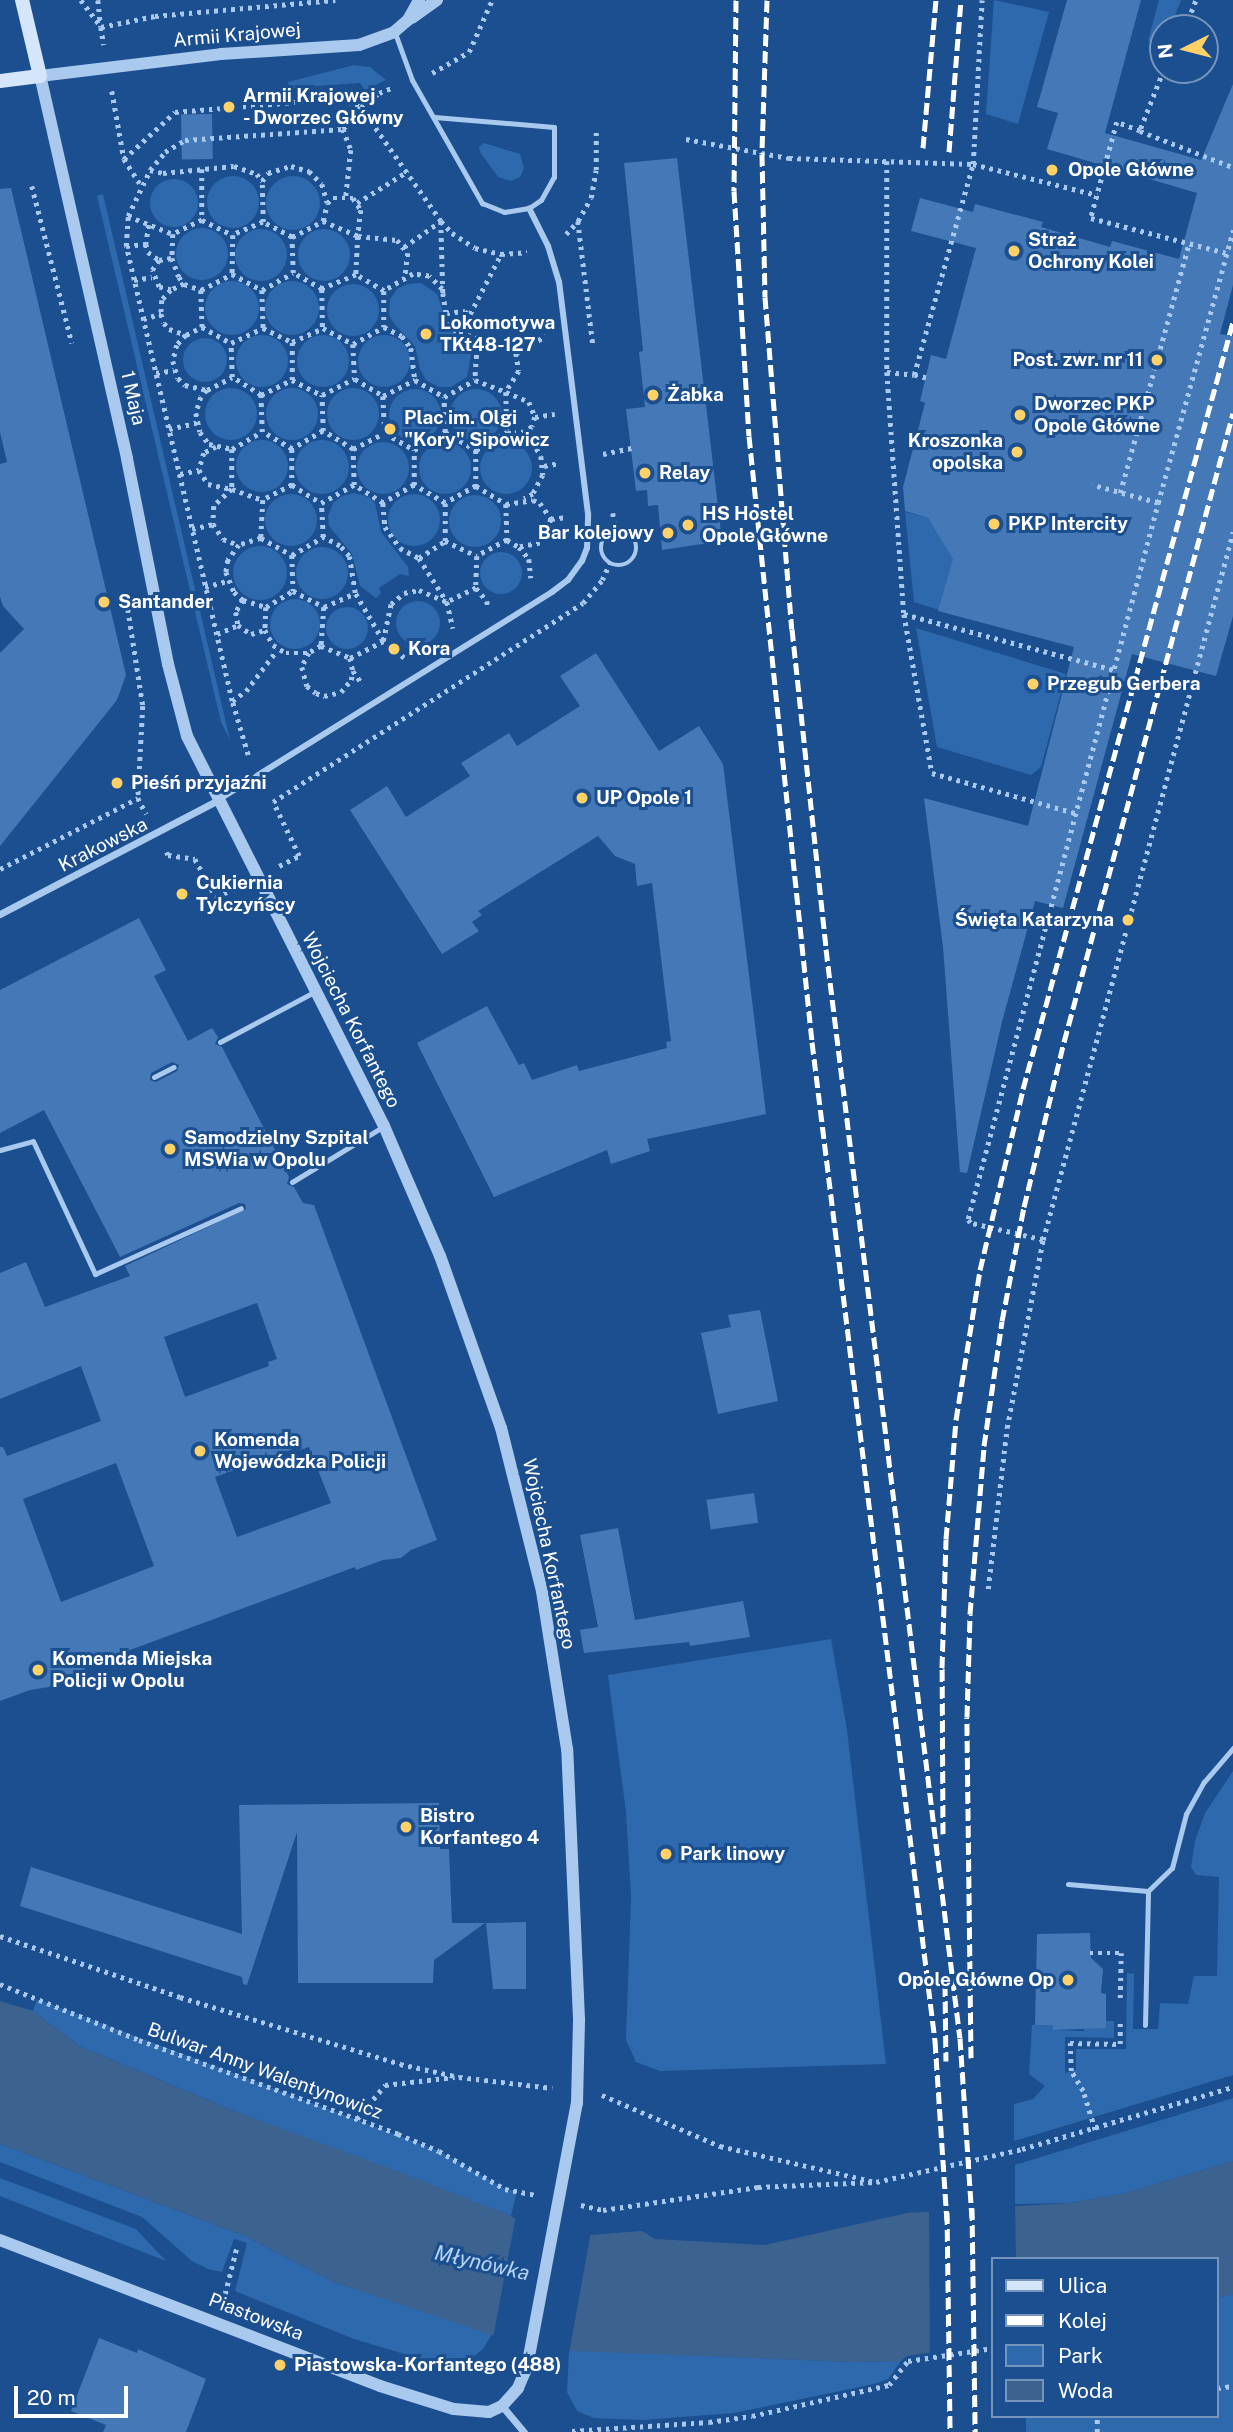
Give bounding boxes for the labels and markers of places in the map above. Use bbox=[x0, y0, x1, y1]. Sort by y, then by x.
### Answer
place label: Armii Krajowej - Dworzec Główny bbox=[243, 85, 405, 129]
marker: Armii Krajowej - Dworzec Główny bbox=[221, 99, 237, 115]
place label: Opole Główne bbox=[1068, 159, 1194, 181]
marker: Opole Główne bbox=[1042, 160, 1062, 180]
place label: Straż Ochrony Kolei bbox=[1028, 229, 1154, 273]
marker: Straż Ochrony Kolei bbox=[1006, 243, 1022, 259]
place label: Lokomotywa TKt48-127 bbox=[440, 312, 555, 356]
marker: Lokomotywa TKt48-127 bbox=[418, 326, 434, 342]
place label: Post. zwr. nr 11 bbox=[1012, 349, 1143, 371]
marker: Post. zwr. nr 11 bbox=[1149, 352, 1165, 368]
place label: Żabka bbox=[667, 384, 724, 406]
marker: Żabka bbox=[645, 387, 661, 403]
place label: Dworzec PKP Opole Główne bbox=[1034, 393, 1160, 437]
place label: Plac im. Olgi "Kory" Sipowicz bbox=[404, 407, 549, 451]
marker: Dworzec PKP Opole Główne bbox=[1012, 407, 1028, 423]
marker: Plac im. Olgi "Kory" Sipowicz bbox=[382, 421, 398, 437]
place label: Kroszonka opolska bbox=[908, 430, 1003, 474]
marker: Kroszonka opolska bbox=[1009, 444, 1025, 460]
place label: Relay bbox=[659, 462, 710, 484]
marker: Relay bbox=[637, 465, 653, 481]
place label: HS Hostel Opole Główne bbox=[702, 503, 828, 547]
place label: PKP Intercity bbox=[1008, 513, 1128, 535]
marker: PKP Intercity bbox=[986, 516, 1002, 532]
marker: HS Hostel Opole Główne bbox=[680, 517, 696, 533]
place label: Bar kolejowy bbox=[538, 522, 654, 544]
marker: Bar kolejowy bbox=[660, 525, 676, 541]
place label: Santander bbox=[118, 591, 213, 613]
marker: Santander bbox=[96, 594, 112, 610]
place label: Kora bbox=[408, 638, 450, 660]
marker: Kora bbox=[386, 641, 402, 657]
place label: Przegub Gerbera bbox=[1047, 673, 1200, 695]
marker: Przegub Gerbera bbox=[1025, 676, 1041, 692]
place label: Pieśń przyjaźni bbox=[131, 772, 267, 794]
marker: Pieśń przyjaźni bbox=[109, 775, 125, 791]
place label: UP Opole 1 bbox=[596, 787, 692, 809]
marker: UP Opole 1 bbox=[574, 790, 590, 806]
place label: Cukiernia Tylczyńscy bbox=[196, 872, 295, 916]
marker: Cukiernia Tylczyńscy bbox=[174, 886, 190, 902]
place label: Święta Katarzyna bbox=[955, 909, 1114, 931]
marker: Święta Katarzyna bbox=[1120, 912, 1136, 928]
place label: Samodzielny Szpital MSWia w Opolu bbox=[184, 1127, 369, 1171]
marker: Samodzielny Szpital MSWia w Opolu bbox=[162, 1141, 178, 1157]
place label: Komenda Wojewódzka Policji bbox=[214, 1429, 386, 1473]
marker: Komenda Wojewódzka Policji bbox=[192, 1443, 208, 1459]
place label: Komenda Miejska Policji w Opolu bbox=[52, 1648, 212, 1692]
marker: Komenda Miejska Policji w Opolu bbox=[30, 1662, 46, 1678]
place label: Bistro Korfantego 4 bbox=[420, 1805, 539, 1849]
marker: Bistro Korfantego 4 bbox=[398, 1819, 414, 1835]
place label: Park linowy bbox=[680, 1843, 785, 1865]
marker: Park linowy bbox=[658, 1846, 674, 1862]
place label: Opole Główne Op bbox=[898, 1969, 1054, 1991]
marker: Opole Główne Op bbox=[1060, 1972, 1076, 1988]
place label: Piastowska-Korfantego (488) bbox=[294, 2354, 561, 2376]
marker: Piastowska-Korfantego (488) bbox=[272, 2357, 288, 2373]

